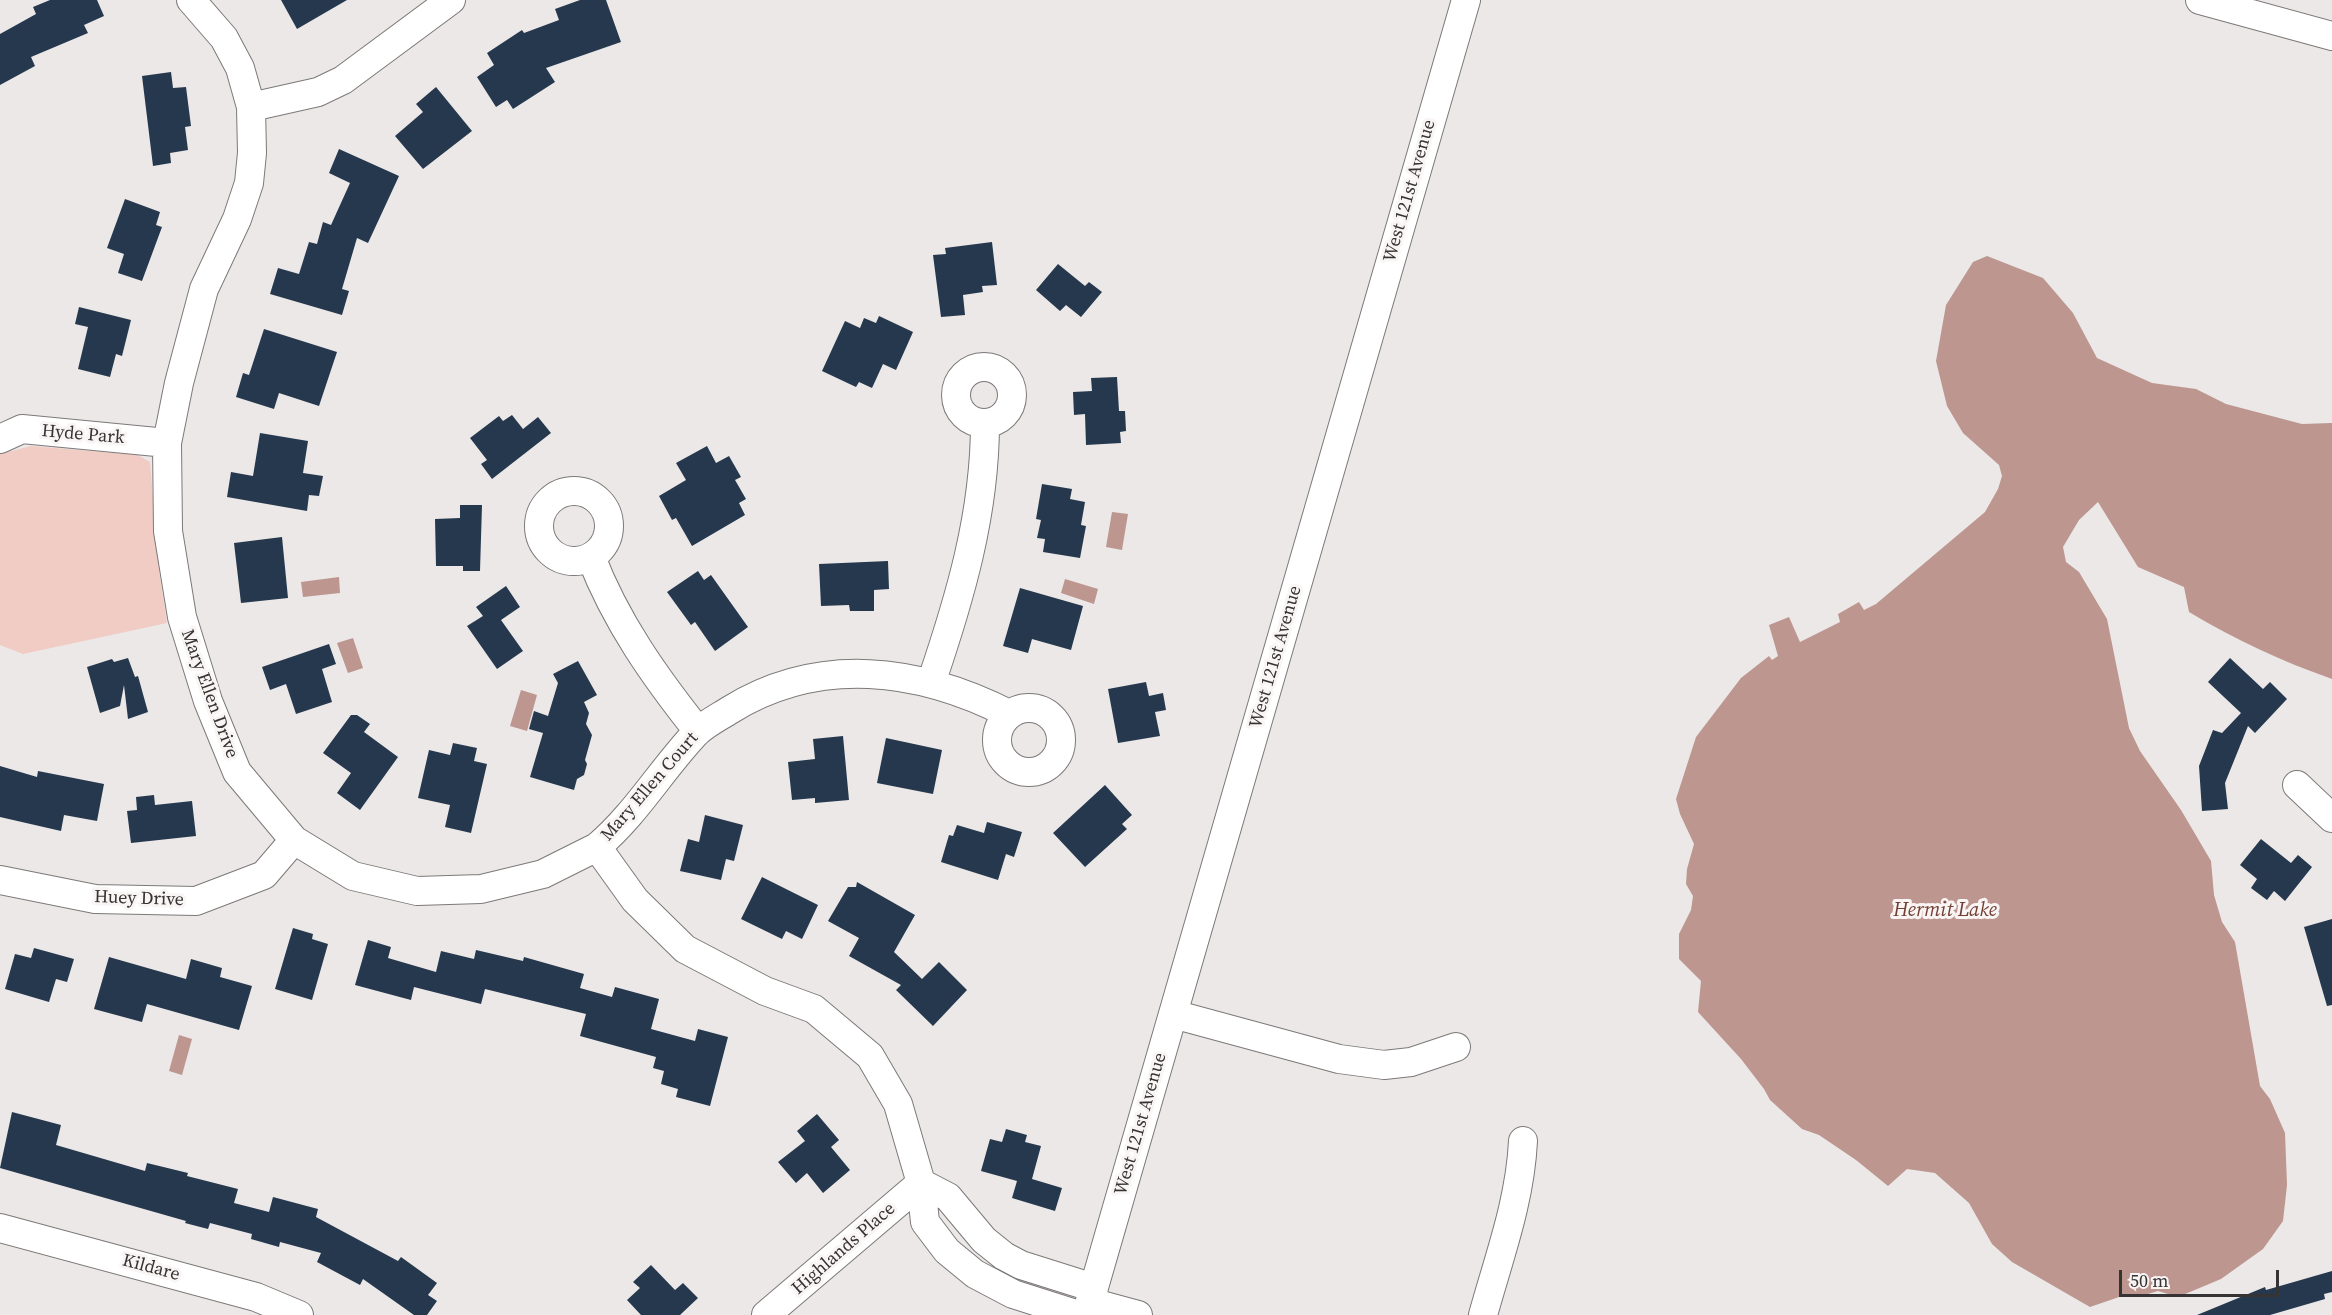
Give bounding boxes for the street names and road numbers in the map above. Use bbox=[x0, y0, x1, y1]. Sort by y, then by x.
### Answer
street label: West 121st Avenue bbox=[1379, 117, 1441, 265]
street label: Hyde Park bbox=[41, 421, 125, 449]
street label: West 121st Avenue bbox=[1245, 583, 1307, 731]
street label: Mary Ellen Drive bbox=[176, 627, 242, 761]
street label: Mary Ellen Court bbox=[597, 728, 703, 846]
street label: Huey Drive bbox=[94, 887, 184, 911]
street label: West 121st Avenue bbox=[1110, 1050, 1172, 1198]
street label: Highlands Place bbox=[788, 1198, 900, 1300]
street label: Kildare bbox=[120, 1250, 182, 1286]

